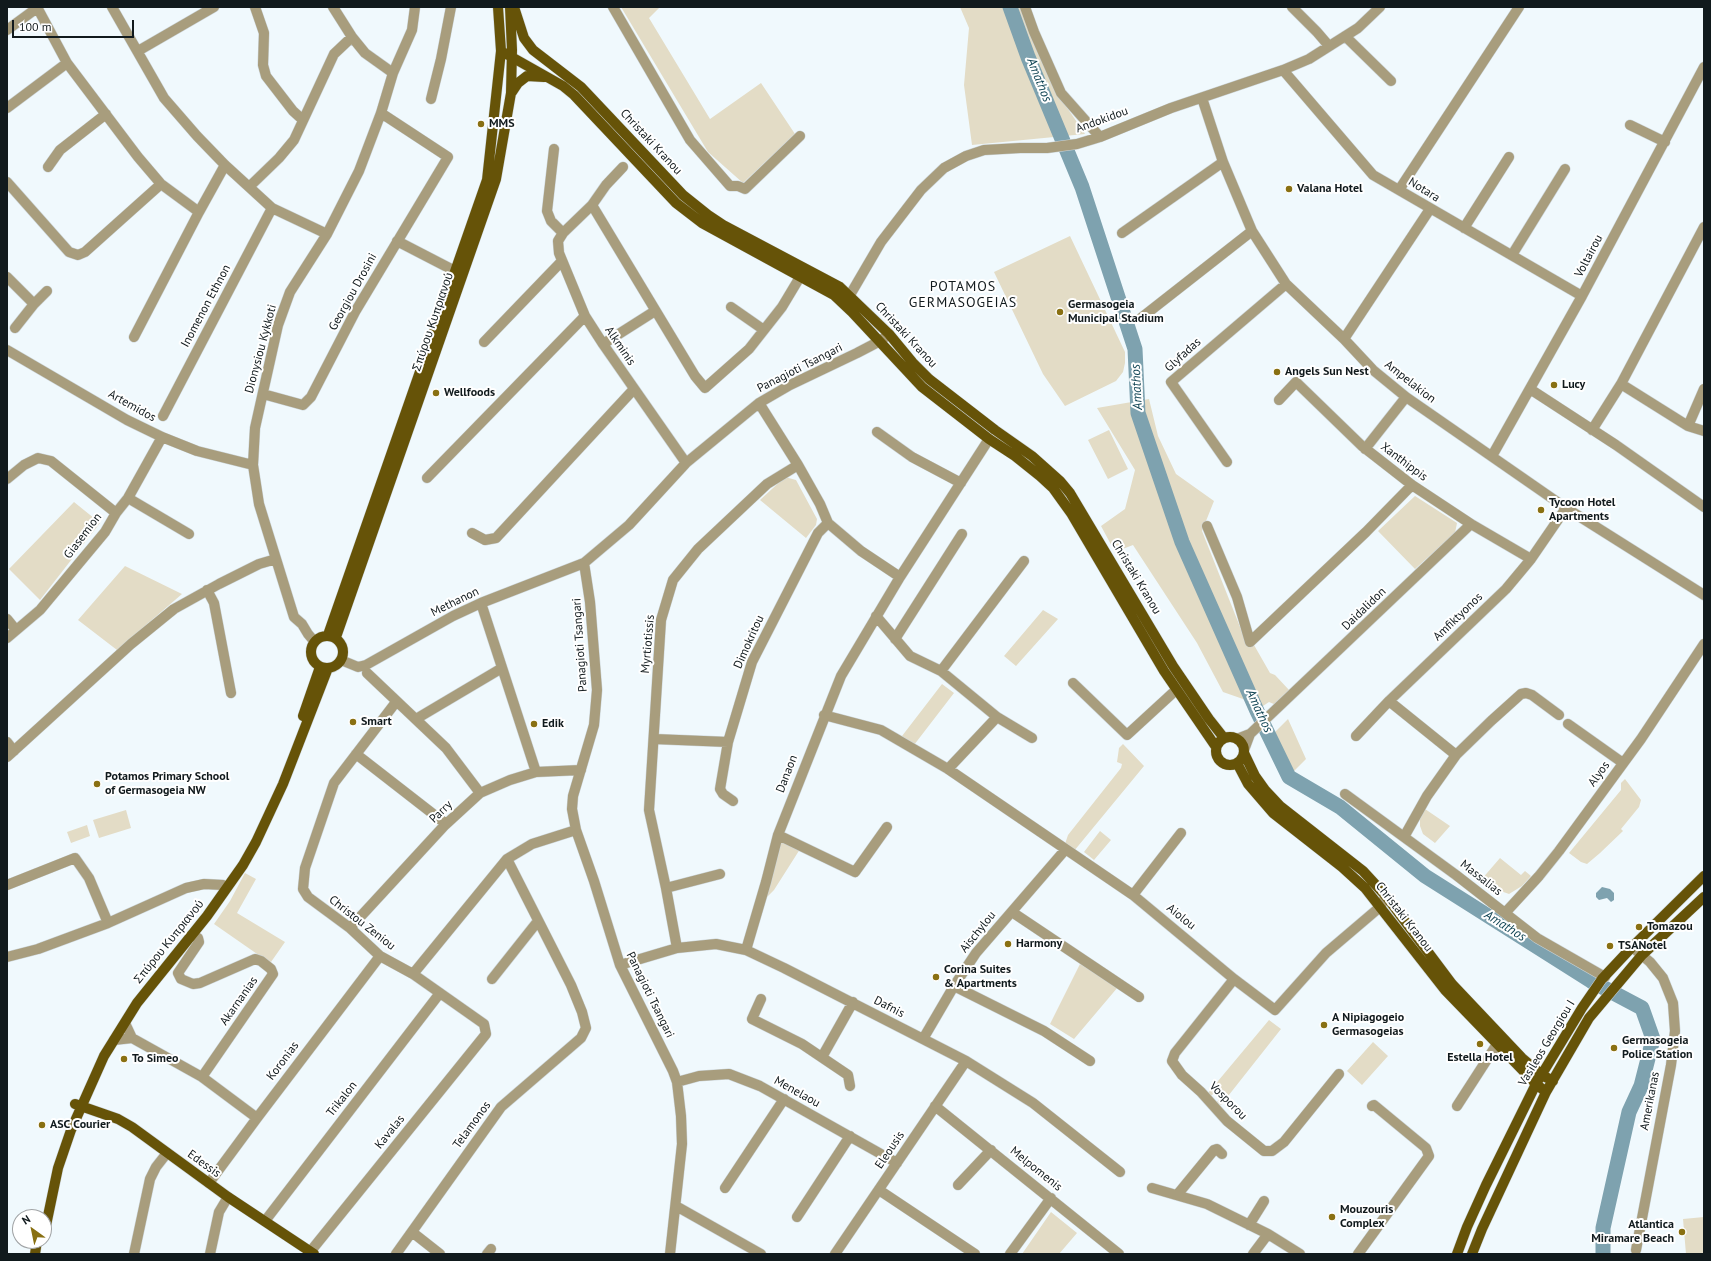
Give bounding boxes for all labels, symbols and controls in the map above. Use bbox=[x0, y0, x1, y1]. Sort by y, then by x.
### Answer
scale bar bbox=[14, 12, 136, 38]
text: 100 m bbox=[19, 19, 52, 34]
water label: Amathos bbox=[1023, 56, 1055, 104]
street label: Andokidou bbox=[1074, 104, 1130, 136]
street label: Christaki Kranou bbox=[617, 106, 685, 178]
place label: MMS bbox=[489, 117, 515, 131]
marker: MMS bbox=[476, 119, 486, 129]
street label: Notara bbox=[1406, 175, 1442, 205]
place label: Valana Hotel bbox=[1297, 182, 1363, 196]
marker: Valana Hotel bbox=[1284, 184, 1294, 194]
street label: Voltairou bbox=[1572, 232, 1606, 280]
street label: Georgiou Drosini bbox=[326, 251, 380, 333]
street label: Inomenon Ethnon bbox=[178, 262, 234, 350]
street label: Σπύρου Κυπριανού bbox=[409, 271, 457, 373]
district label: POTAMOS GERMASOGEIAS bbox=[909, 279, 1017, 312]
place label: Germasogeia Municipal Stadium bbox=[1068, 298, 1164, 326]
street label: Christaki Kranou bbox=[872, 299, 940, 371]
street label: Dionysiou Kykkoti bbox=[242, 303, 280, 395]
marker: Germasogeia Municipal Stadium bbox=[1055, 307, 1065, 317]
street label: Alkminis bbox=[602, 324, 638, 368]
street label: Glyfadas bbox=[1162, 335, 1204, 375]
street label: Panagioti Tsangari bbox=[755, 340, 845, 396]
street label: Ampelakion bbox=[1382, 358, 1438, 406]
water label: Amathos bbox=[1128, 364, 1146, 410]
place label: Angels Sun Nest bbox=[1285, 365, 1369, 379]
marker: Angels Sun Nest bbox=[1272, 367, 1282, 377]
place label: Lucy bbox=[1562, 378, 1585, 392]
marker: Lucy bbox=[1549, 380, 1559, 390]
place label: Wellfoods bbox=[444, 386, 495, 400]
street label: Artemidos bbox=[106, 387, 158, 425]
marker: Wellfoods bbox=[431, 388, 441, 398]
street label: Xanthippis bbox=[1378, 440, 1430, 484]
place label: Tycoon Hotel Apartments bbox=[1549, 496, 1615, 524]
marker: Tycoon Hotel Apartments bbox=[1536, 505, 1546, 515]
street label: Giasemion bbox=[61, 510, 105, 562]
street label: Christaki Kranou bbox=[1108, 537, 1164, 617]
street label: Methanon bbox=[429, 584, 481, 620]
street label: Daidalidon bbox=[1339, 585, 1389, 633]
street label: Amfiktyonos bbox=[1430, 590, 1486, 644]
street label: Panagioti Tsangari bbox=[570, 598, 590, 692]
street label: Dimokritou bbox=[731, 613, 767, 671]
street label: Myrtiotissis bbox=[638, 614, 658, 674]
water label: Amathos bbox=[1242, 687, 1276, 735]
place label: Smart bbox=[361, 715, 392, 729]
marker: Smart bbox=[348, 717, 358, 727]
place label: Edik bbox=[542, 717, 564, 731]
marker: Edik bbox=[529, 719, 539, 729]
street label: Danaon bbox=[773, 753, 801, 795]
street label: Alyos bbox=[1585, 759, 1613, 789]
place label: Potamos Primary School of Germasogeia NW bbox=[105, 770, 229, 798]
marker: Potamos Primary School of Germasogeia NW bbox=[92, 779, 102, 789]
street label: Parry bbox=[427, 798, 455, 826]
street label: Massalias bbox=[1457, 857, 1505, 899]
street label: Christaki Kranou bbox=[1372, 879, 1436, 955]
street label: Christou Zeniou bbox=[326, 893, 398, 953]
street label: Σπύρου Κυπριανού bbox=[131, 897, 207, 987]
street label: Aiolou bbox=[1164, 901, 1198, 933]
water label: Amathos bbox=[1481, 907, 1529, 945]
street label: Aischylou bbox=[957, 908, 999, 956]
place label: Tomazou bbox=[1647, 920, 1693, 934]
marker: Tomazou bbox=[1634, 922, 1644, 932]
place label: Harmony bbox=[1016, 937, 1062, 951]
marker: Harmony bbox=[1003, 939, 1013, 949]
place label: TSANotel bbox=[1618, 939, 1667, 953]
marker: TSANotel bbox=[1605, 941, 1615, 951]
street label: Panagioti Tsangari bbox=[623, 950, 677, 1040]
place label: Corina Suites & Apartments bbox=[944, 963, 1017, 991]
marker: Corina Suites & Apartments bbox=[931, 972, 941, 982]
street label: Akarnanias bbox=[217, 974, 261, 1028]
street label: Dafnis bbox=[871, 993, 907, 1021]
street label: Vasileos Georgiou I bbox=[1516, 997, 1578, 1089]
place label: A Nipiagogeio Germasogeias bbox=[1332, 1011, 1404, 1039]
marker: A Nipiagogeio Germasogeias bbox=[1319, 1020, 1329, 1030]
place label: Germasogeia Police Station bbox=[1622, 1034, 1693, 1062]
street label: Koronias bbox=[264, 1039, 302, 1083]
marker: Estella Hotel bbox=[1475, 1039, 1485, 1049]
marker: Germasogeia Police Station bbox=[1609, 1043, 1619, 1053]
place label: Estella Hotel bbox=[1447, 1051, 1513, 1065]
place label: To Simeo bbox=[132, 1052, 178, 1066]
marker: To Simeo bbox=[119, 1054, 129, 1064]
street label: Amerikanas bbox=[1637, 1070, 1663, 1132]
street label: Menelaou bbox=[771, 1073, 823, 1111]
street label: Trikalon bbox=[324, 1078, 360, 1120]
street label: Vosporou bbox=[1206, 1079, 1250, 1123]
street label: Telamonos bbox=[450, 1099, 494, 1151]
street label: Kavalas bbox=[372, 1112, 408, 1152]
place label: ASC Courier bbox=[50, 1118, 110, 1132]
marker: ASC Courier bbox=[37, 1120, 47, 1130]
street label: Eleousis bbox=[872, 1129, 908, 1171]
street label: Melpomenis bbox=[1007, 1144, 1065, 1194]
street label: Edessis bbox=[185, 1147, 223, 1181]
place label: Mouzouris Complex bbox=[1340, 1203, 1393, 1231]
north arrow bbox=[12, 1209, 52, 1249]
text: N bbox=[19, 1212, 33, 1228]
marker: Mouzouris Complex bbox=[1327, 1212, 1337, 1222]
place label: Atlantica Miramare Beach bbox=[1591, 1218, 1674, 1246]
marker: Atlantica Miramare Beach bbox=[1677, 1227, 1687, 1237]

